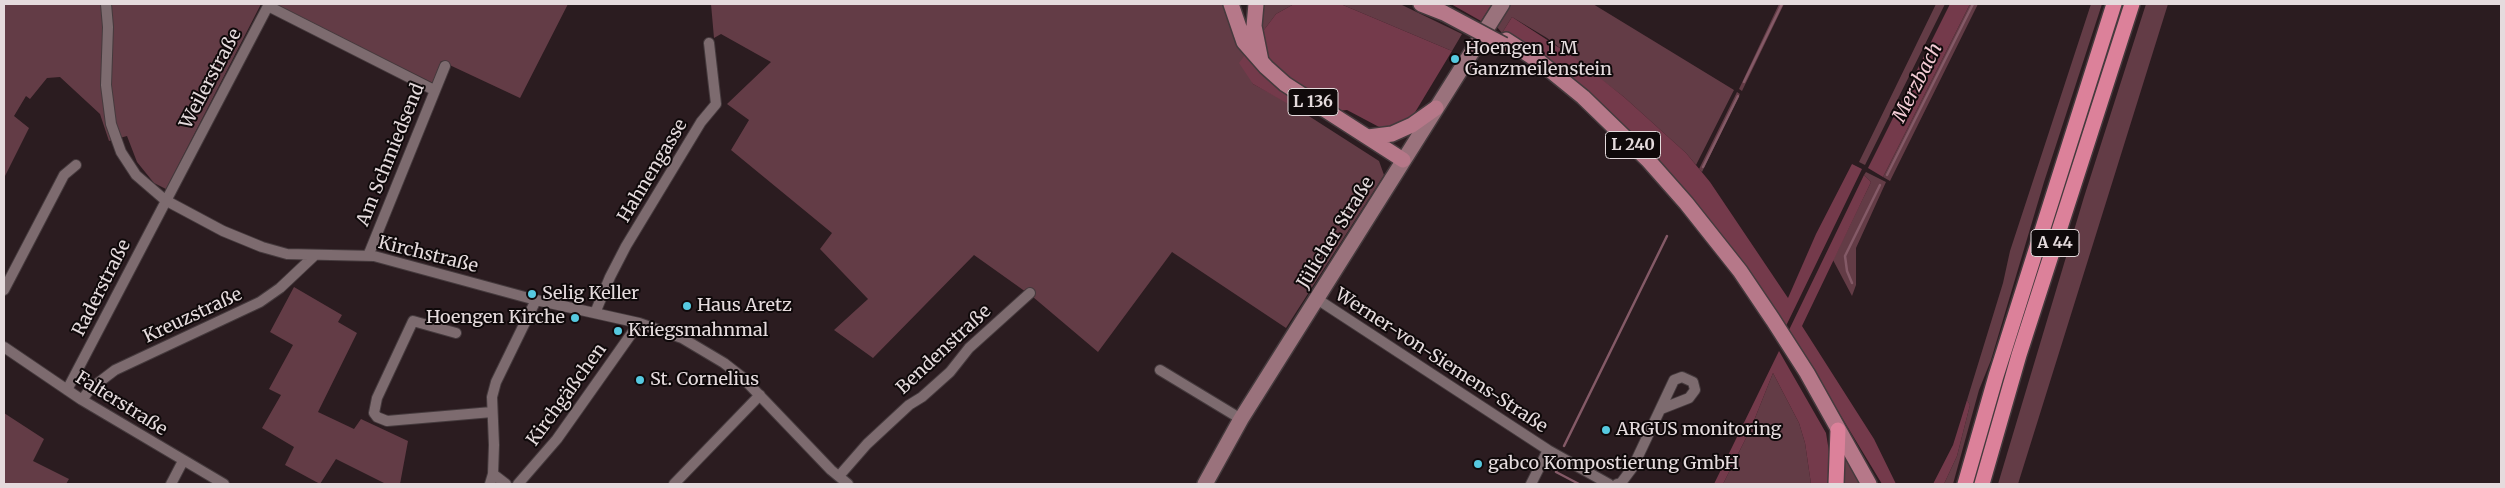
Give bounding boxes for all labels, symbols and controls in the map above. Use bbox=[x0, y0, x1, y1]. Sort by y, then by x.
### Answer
street label: Weilerstraße bbox=[176, 25, 246, 133]
place label: Hoengen 1 M Ganzmeilenstein bbox=[1465, 38, 1612, 80]
water label: Merzbach bbox=[1888, 40, 1948, 126]
marker: Hoengen 1 M Ganzmeilenstein bbox=[1449, 53, 1461, 65]
street label: Am Schmiedsend bbox=[353, 81, 429, 229]
road number: L 136 bbox=[1288, 88, 1338, 115]
street label: Hahnengasse bbox=[614, 115, 692, 227]
road number: L 240 bbox=[1606, 132, 1660, 158]
street label: Jülicher Straße bbox=[1293, 173, 1379, 293]
road number: A 44 bbox=[2031, 230, 2079, 256]
street label: Kirchstraße bbox=[376, 232, 480, 278]
street label: Raderstraße bbox=[68, 236, 136, 340]
place label: Selig Keller bbox=[542, 283, 639, 305]
street label: Kreuzstraße bbox=[140, 284, 246, 348]
street label: Werner-von-Siemens-Straße bbox=[1331, 284, 1551, 438]
marker: Selig Keller bbox=[526, 288, 538, 300]
place label: Haus Aretz bbox=[697, 295, 792, 317]
marker: Haus Aretz bbox=[681, 300, 693, 312]
street label: Bendenstraße bbox=[892, 301, 996, 399]
place label: Hoengen Kirche bbox=[426, 307, 565, 329]
marker: Hoengen Kirche bbox=[569, 312, 581, 324]
place label: Kriegsmahnmal bbox=[628, 320, 768, 342]
marker: Kriegsmahnmal bbox=[612, 325, 624, 337]
street label: Kirchgäßchen bbox=[523, 340, 611, 450]
street label: Falterstraße bbox=[71, 367, 171, 441]
place label: St. Cornelius bbox=[650, 369, 759, 391]
marker: St. Cornelius bbox=[634, 374, 646, 386]
place label: ARGUS monitoring bbox=[1616, 419, 1781, 441]
marker: ARGUS monitoring bbox=[1600, 424, 1612, 436]
place label: gabco Kompostierung GmbH bbox=[1488, 453, 1739, 475]
marker: gabco Kompostierung GmbH bbox=[1472, 458, 1484, 470]

